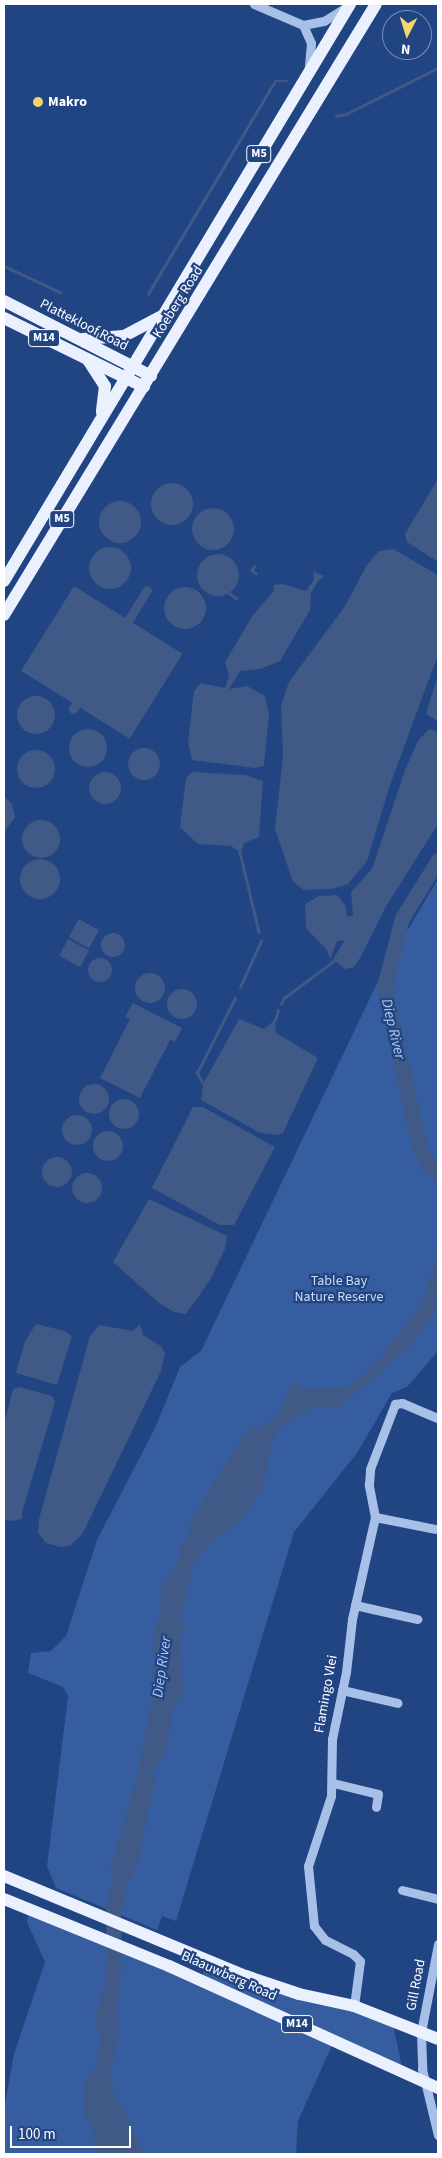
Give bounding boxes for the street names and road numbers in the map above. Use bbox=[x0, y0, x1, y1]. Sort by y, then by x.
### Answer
road number: M5 bbox=[245, 144, 273, 164]
street label: Koeberg Road bbox=[149, 263, 207, 341]
street label: Plattekloof Road bbox=[37, 296, 131, 354]
road number: M14 bbox=[28, 328, 60, 348]
road number: M5 bbox=[48, 509, 76, 528]
street label: Flamingo Vlei bbox=[311, 1654, 341, 1734]
street label: Blaauwberg Road bbox=[179, 1947, 279, 2005]
street label: Gill Road bbox=[403, 1958, 429, 2012]
road number: M14 bbox=[281, 2015, 313, 2034]

